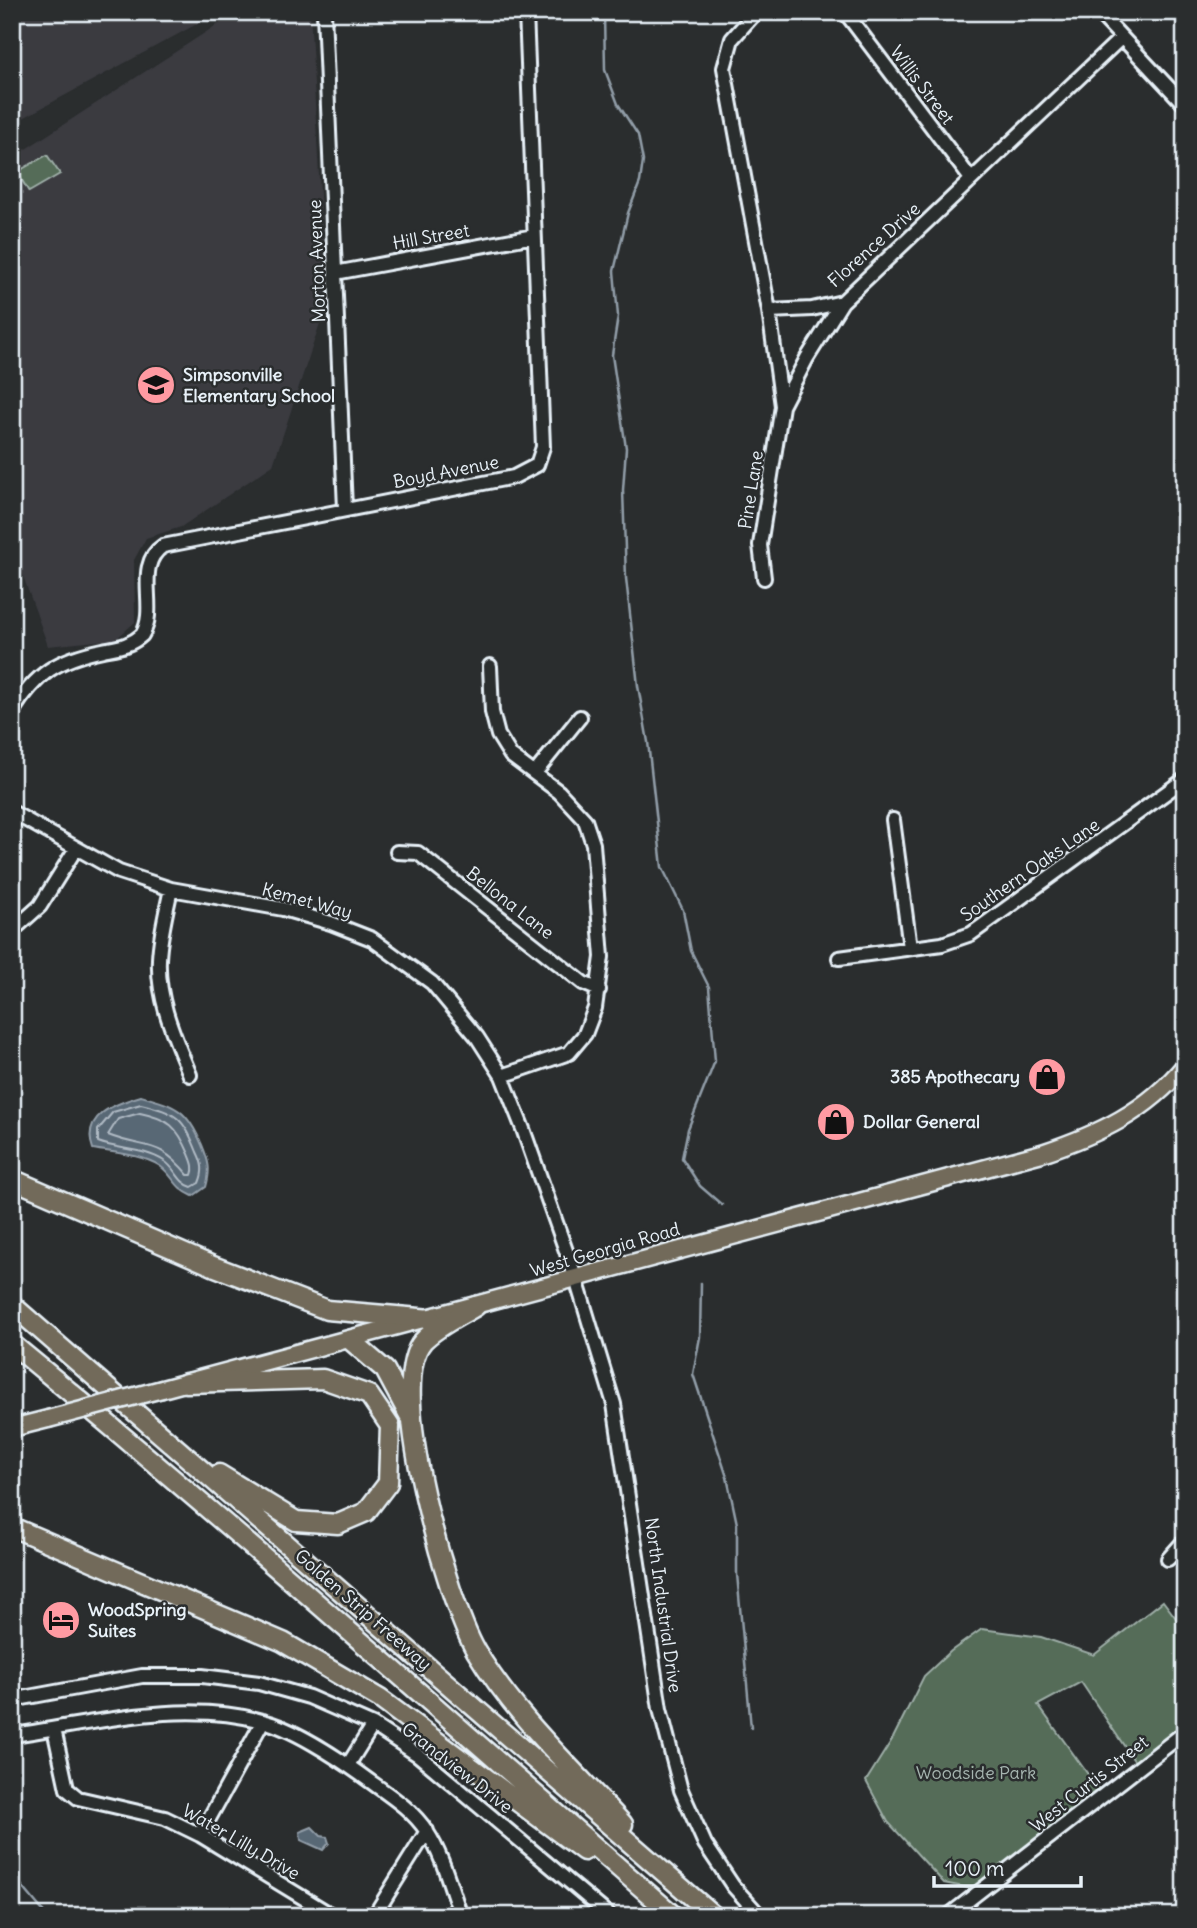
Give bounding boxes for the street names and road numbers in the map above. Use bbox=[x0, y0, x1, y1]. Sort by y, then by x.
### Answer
street label: Willis Street bbox=[885, 41, 960, 129]
street label: Florence Drive bbox=[823, 197, 925, 292]
street label: Morton Avenue bbox=[303, 199, 330, 323]
street label: Hill Street bbox=[391, 218, 471, 255]
street label: Pine Lane bbox=[733, 449, 768, 531]
street label: Boyd Avenue bbox=[391, 450, 501, 493]
street label: Southern Oaks Lane bbox=[956, 813, 1104, 926]
street label: Bellona Lane bbox=[462, 861, 559, 944]
street label: Kemet Way bbox=[260, 877, 355, 924]
street label: West Georgia Road bbox=[527, 1217, 683, 1282]
street label: North Industrial Drive bbox=[640, 1516, 687, 1694]
street label: Golden Strip Freeway bbox=[290, 1544, 437, 1675]
street label: Grandview Drive bbox=[397, 1717, 518, 1818]
street label: West Curtis Street bbox=[1025, 1730, 1153, 1837]
street label: Water Lilly Drive bbox=[178, 1799, 304, 1885]

